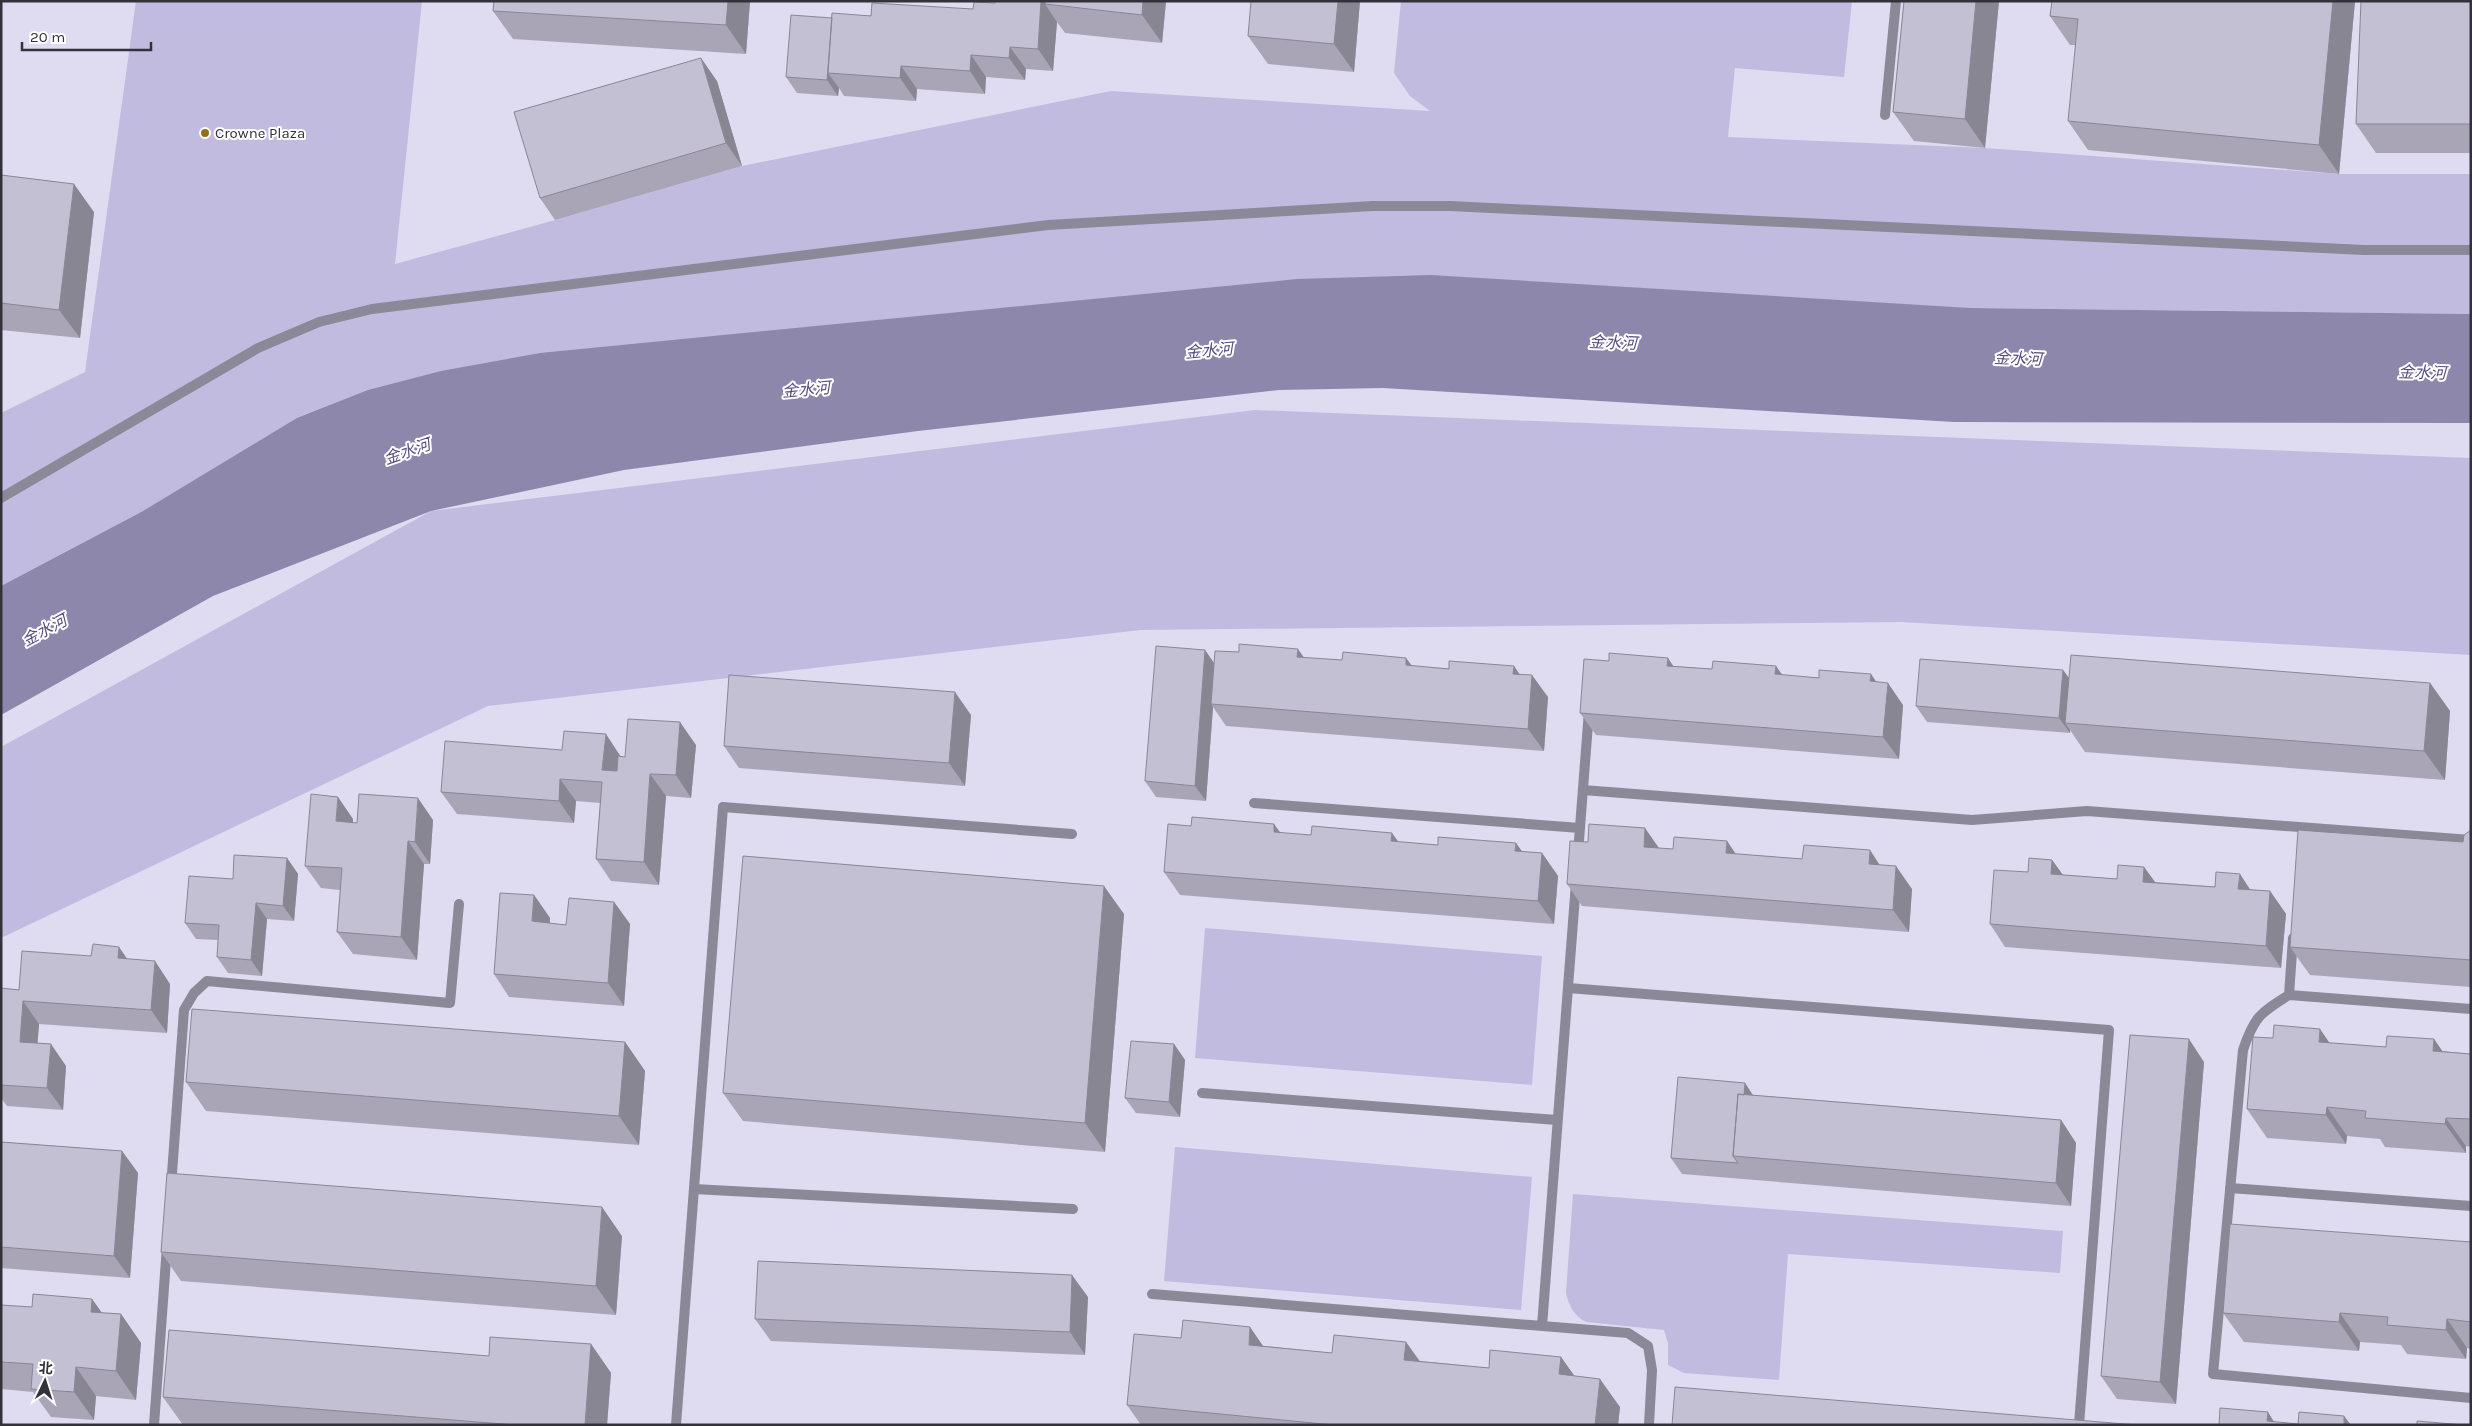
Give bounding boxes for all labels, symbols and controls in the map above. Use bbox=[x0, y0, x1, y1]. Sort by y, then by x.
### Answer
scale bar bbox=[22, 20, 151, 52]
text: 20 m bbox=[30, 28, 65, 46]
place label: Crowne Plaza bbox=[215, 124, 305, 142]
marker: Crowne Plaza bbox=[199, 127, 211, 139]
water label: 金水河 bbox=[1589, 332, 1640, 353]
water label: 金水河 bbox=[1184, 339, 1237, 362]
water label: 金水河 bbox=[1994, 348, 2045, 369]
water label: 金水河 bbox=[2398, 363, 2449, 382]
water label: 金水河 bbox=[781, 378, 834, 401]
water label: 金水河 bbox=[381, 434, 436, 468]
water label: 金水河 bbox=[19, 609, 73, 650]
north arrow bbox=[20, 1356, 70, 1406]
text: 北 bbox=[38, 1360, 53, 1377]

